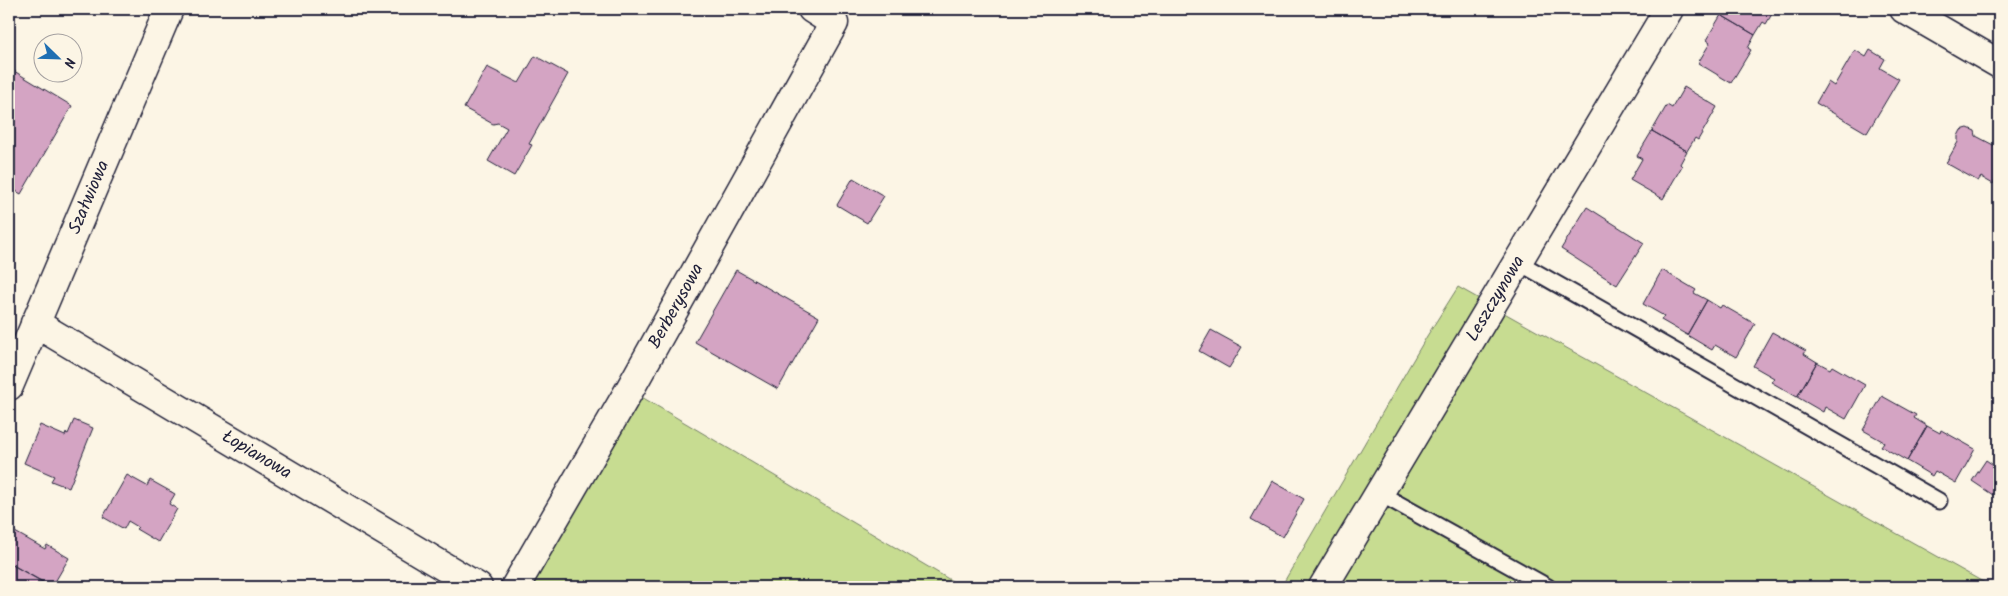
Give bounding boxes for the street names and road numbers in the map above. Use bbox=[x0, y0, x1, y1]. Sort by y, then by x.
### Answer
street label: Szałwiowa bbox=[61, 156, 118, 239]
street label: Leszczynowa bbox=[1458, 250, 1533, 347]
street label: Berberysowa bbox=[641, 258, 712, 354]
street label: Łopianowa bbox=[216, 423, 297, 487]

